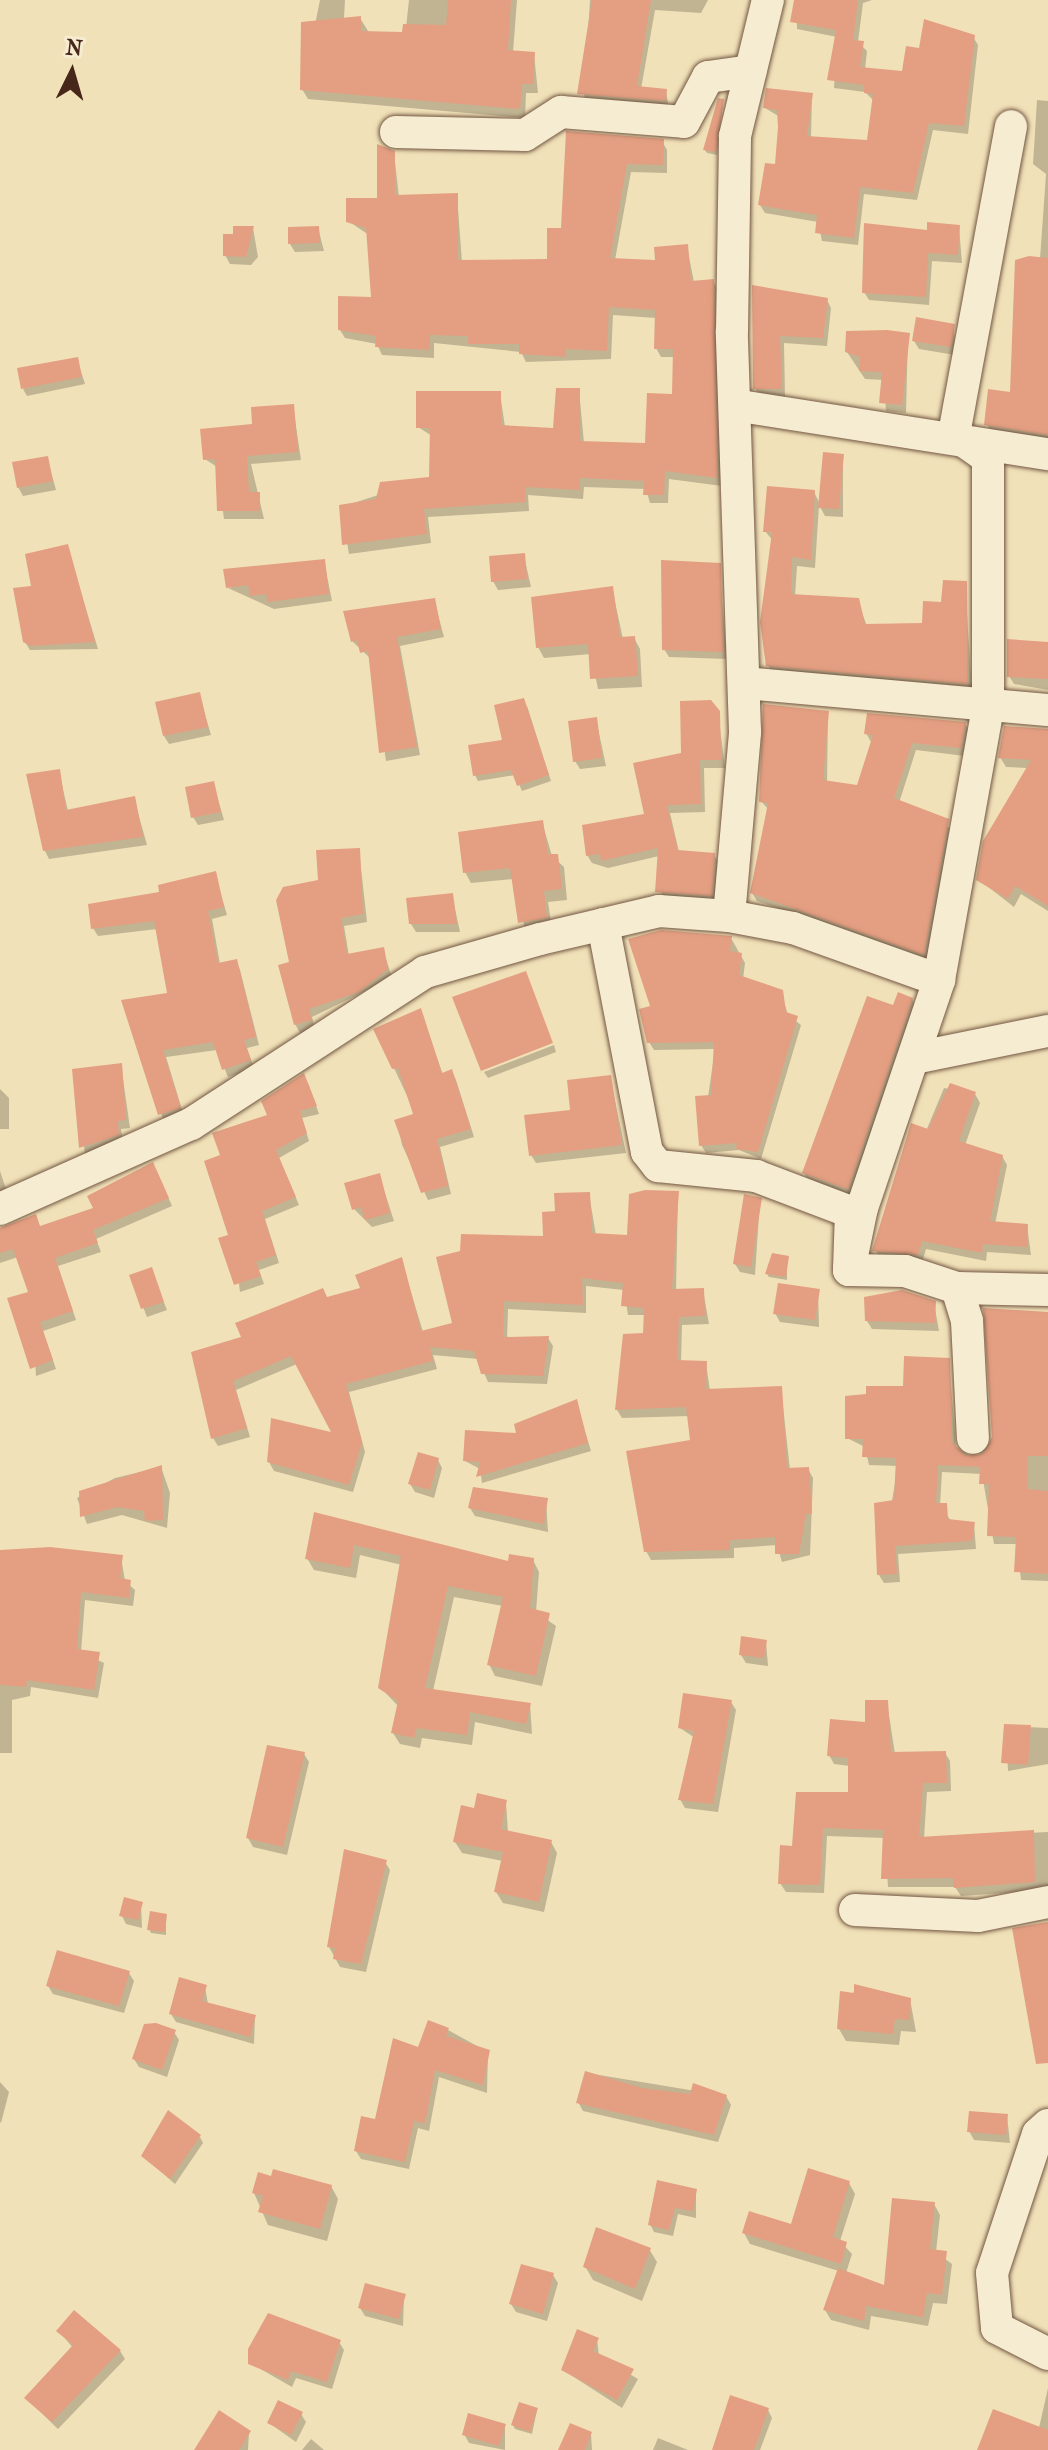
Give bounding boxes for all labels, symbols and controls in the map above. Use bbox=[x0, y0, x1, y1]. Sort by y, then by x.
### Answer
north arrow bbox=[32, 32, 112, 112]
text: N bbox=[65, 34, 84, 62]

